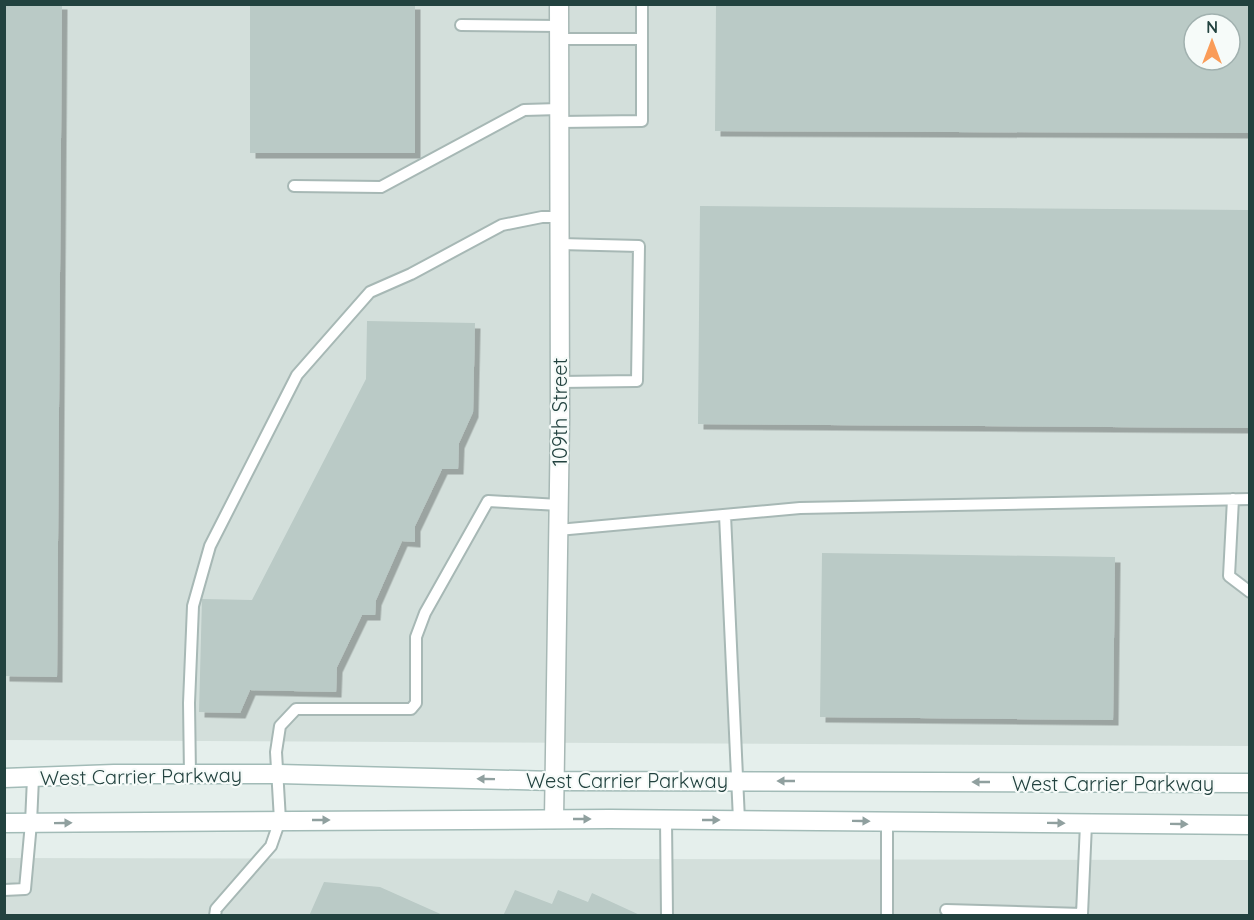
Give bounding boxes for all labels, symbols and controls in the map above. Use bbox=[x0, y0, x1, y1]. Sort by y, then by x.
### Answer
north arrow bbox=[1182, 12, 1242, 72]
text: N bbox=[1206, 17, 1218, 37]
street label: 109th Street bbox=[547, 357, 572, 466]
street label: West Carrier Parkway bbox=[40, 762, 242, 790]
street label: West Carrier Parkway bbox=[526, 768, 728, 793]
street label: West Carrier Parkway bbox=[1012, 771, 1214, 796]
one-way arrow bbox=[477, 774, 496, 784]
one-way arrow bbox=[777, 776, 796, 786]
one-way arrow bbox=[972, 777, 991, 787]
one-way arrow bbox=[573, 814, 592, 824]
one-way arrow bbox=[311, 815, 330, 825]
one-way arrow bbox=[701, 815, 720, 825]
one-way arrow bbox=[851, 816, 870, 826]
one-way arrow bbox=[53, 818, 72, 827]
one-way arrow bbox=[1046, 818, 1065, 828]
one-way arrow bbox=[1169, 819, 1188, 829]

